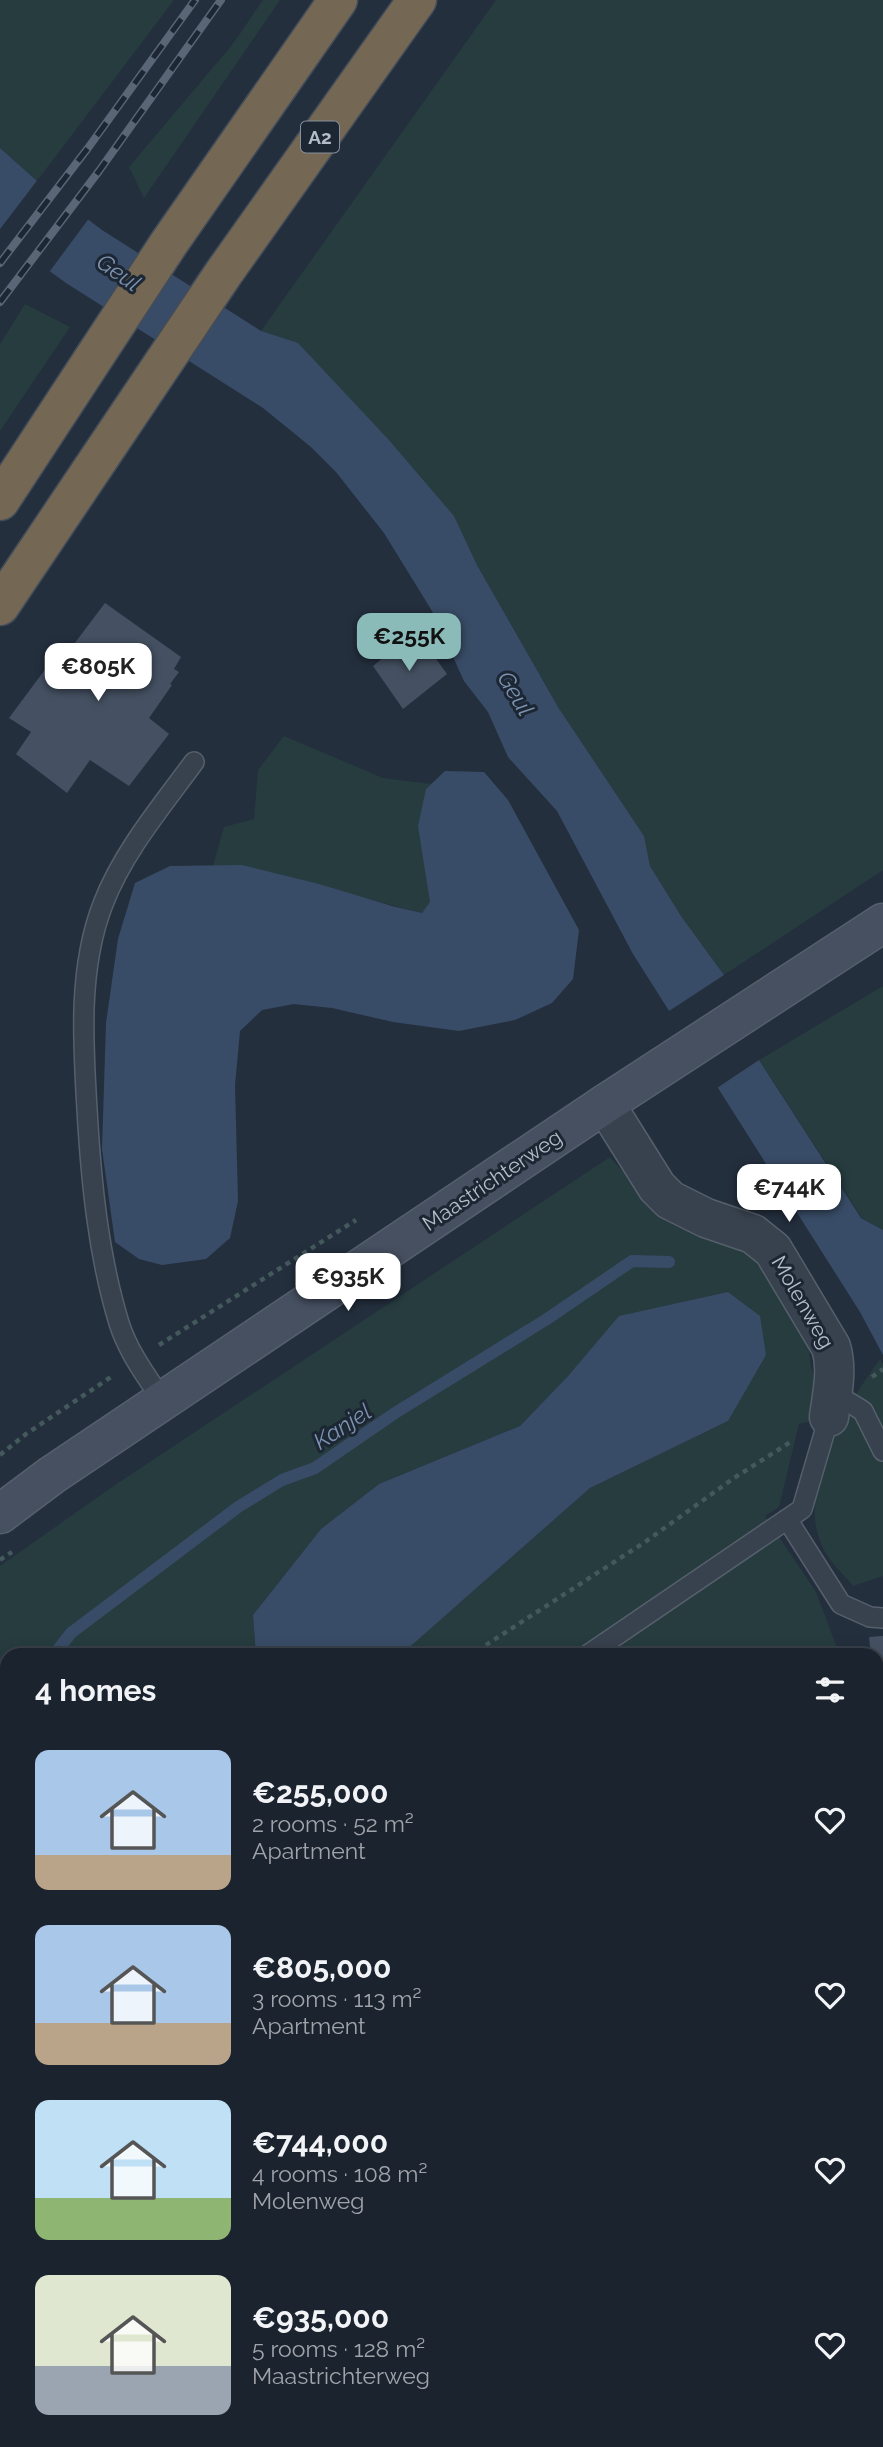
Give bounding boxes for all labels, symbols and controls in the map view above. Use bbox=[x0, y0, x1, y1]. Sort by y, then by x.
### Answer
road number: A2 bbox=[301, 122, 339, 153]
water label: Geul bbox=[92, 247, 146, 297]
pin: €255K bbox=[360, 614, 458, 673]
text: €255K bbox=[373, 622, 445, 649]
pin: €805K bbox=[49, 644, 147, 703]
text: €805K bbox=[61, 652, 135, 679]
water label: Geul bbox=[492, 666, 540, 720]
street label: Maastrichterweg bbox=[418, 1124, 566, 1236]
pin: €744K bbox=[740, 1164, 838, 1224]
text: €744K bbox=[753, 1173, 825, 1200]
street label: Molenweg bbox=[766, 1251, 840, 1353]
pin: €935K bbox=[299, 1254, 397, 1313]
text: €935K bbox=[312, 1262, 384, 1289]
water label: Kanjel bbox=[308, 1397, 376, 1455]
icon: filters bbox=[811, 1671, 849, 1709]
text: 4 homes bbox=[35, 1673, 156, 1708]
text: €255,000 bbox=[252, 1775, 388, 1810]
icon: home bbox=[91, 1778, 175, 1862]
icon: heart bbox=[811, 1801, 849, 1839]
text: 2 rooms · 52 m² bbox=[252, 1810, 414, 1837]
text: Apartment bbox=[252, 1837, 366, 1864]
text: €805,000 bbox=[252, 1950, 391, 1985]
icon: home bbox=[91, 1953, 175, 2037]
icon: heart bbox=[811, 1976, 849, 2014]
text: 3 rooms · 113 m² bbox=[252, 1985, 421, 2012]
text: Apartment bbox=[252, 2012, 366, 2039]
text: €744,000 bbox=[252, 2125, 388, 2160]
icon: home bbox=[91, 2128, 175, 2212]
icon: heart bbox=[811, 2151, 849, 2189]
text: 4 rooms · 108 m² bbox=[252, 2160, 427, 2187]
text: Molenweg bbox=[252, 2187, 365, 2214]
text: €935,000 bbox=[252, 2300, 389, 2335]
icon: home bbox=[91, 2303, 175, 2387]
icon: heart bbox=[811, 2326, 849, 2364]
text: 5 rooms · 128 m² bbox=[252, 2335, 425, 2362]
text: Maastrichterweg bbox=[252, 2362, 430, 2389]

